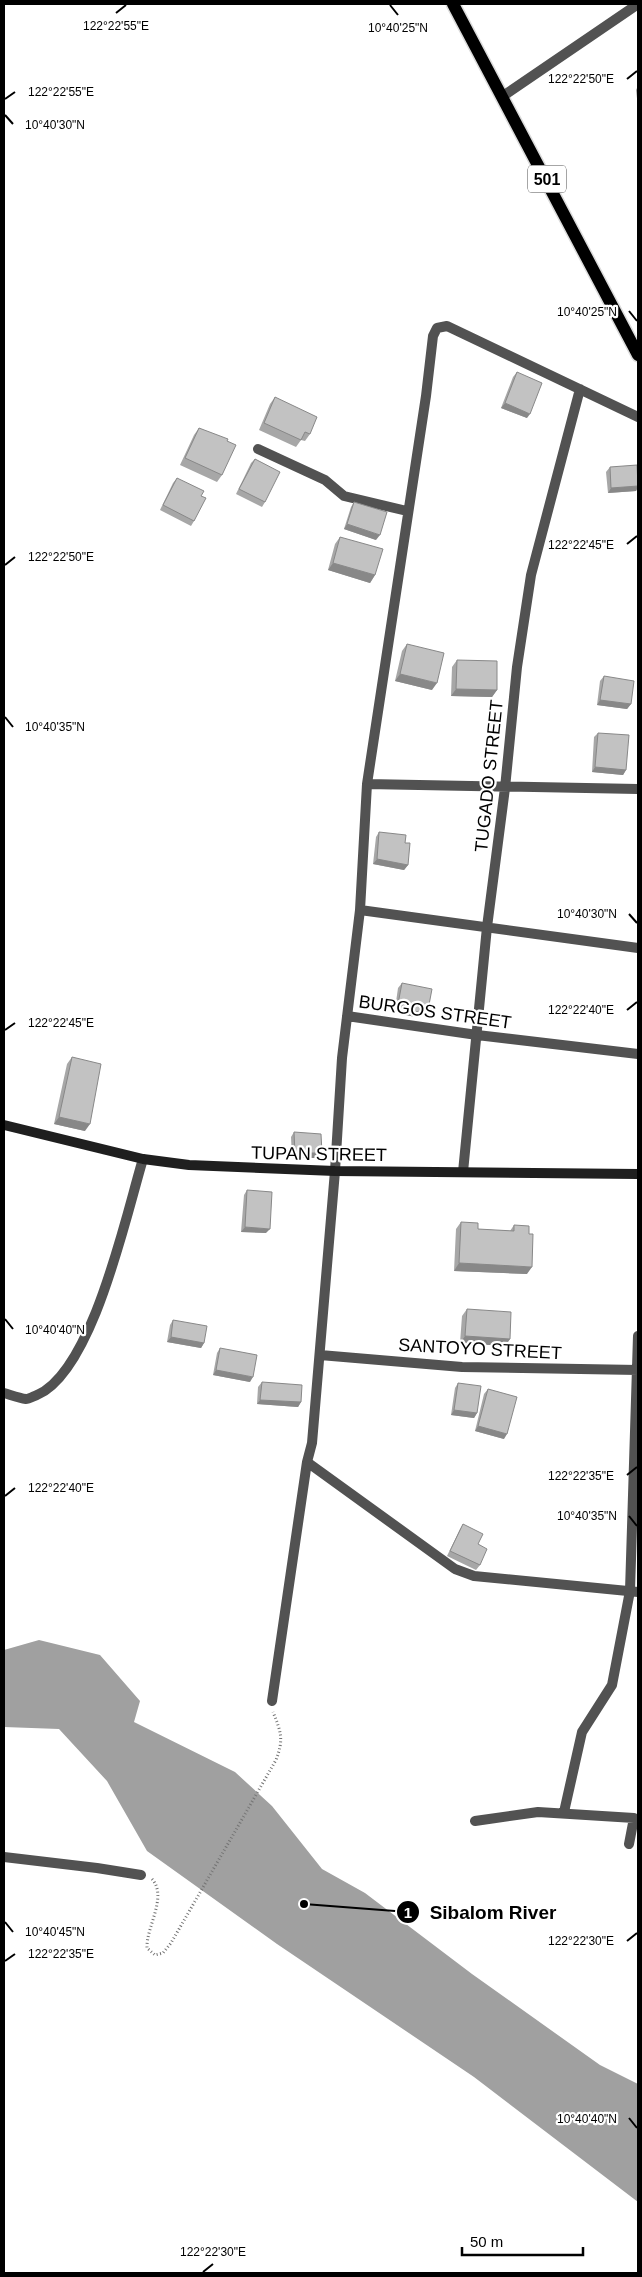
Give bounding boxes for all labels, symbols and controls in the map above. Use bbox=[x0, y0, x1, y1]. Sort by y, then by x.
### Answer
text: 122°22'55"E bbox=[83, 19, 149, 33]
text: 10°40'25"N bbox=[368, 21, 428, 35]
text: 122°22'50"E bbox=[548, 72, 614, 86]
text: 122°22'55"E bbox=[28, 85, 94, 99]
text: 10°40'30"N bbox=[25, 118, 85, 132]
road number: 501 bbox=[528, 165, 566, 192]
text: 10°40'25"N bbox=[557, 305, 617, 319]
text: 122°22'45"E bbox=[548, 538, 614, 552]
text: 122°22'50"E bbox=[28, 550, 94, 564]
street label: TUGADO STREET bbox=[471, 699, 507, 853]
text: 10°40'35"N bbox=[25, 720, 85, 734]
text: 10°40'30"N bbox=[557, 907, 617, 921]
street label: BURGOS STREET bbox=[357, 991, 513, 1033]
text: 122°22'40"E bbox=[548, 1003, 614, 1017]
text: 122°22'45"E bbox=[28, 1016, 94, 1030]
street label: TUPAN STREET bbox=[251, 1143, 387, 1165]
text: 10°40'40"N bbox=[25, 1323, 85, 1337]
street label: SANTOYO STREET bbox=[398, 1335, 562, 1363]
text: 122°22'35"E bbox=[548, 1469, 614, 1483]
text: 122°22'40"E bbox=[28, 1481, 94, 1495]
text: 10°40'35"N bbox=[557, 1509, 617, 1523]
callout: Sibalom River bbox=[395, 1895, 567, 1929]
text: Sibalom River bbox=[430, 1902, 557, 1923]
text: 1 bbox=[404, 1904, 412, 1921]
text: 10°40'45"N bbox=[25, 1925, 85, 1939]
text: 122°22'30"E bbox=[548, 1934, 614, 1948]
text: 122°22'35"E bbox=[28, 1947, 94, 1961]
text: 10°40'40"N bbox=[557, 2112, 617, 2126]
scale bar bbox=[462, 2224, 583, 2256]
text: 50 m bbox=[470, 2233, 503, 2250]
text: 122°22'30"E bbox=[180, 2245, 246, 2259]

